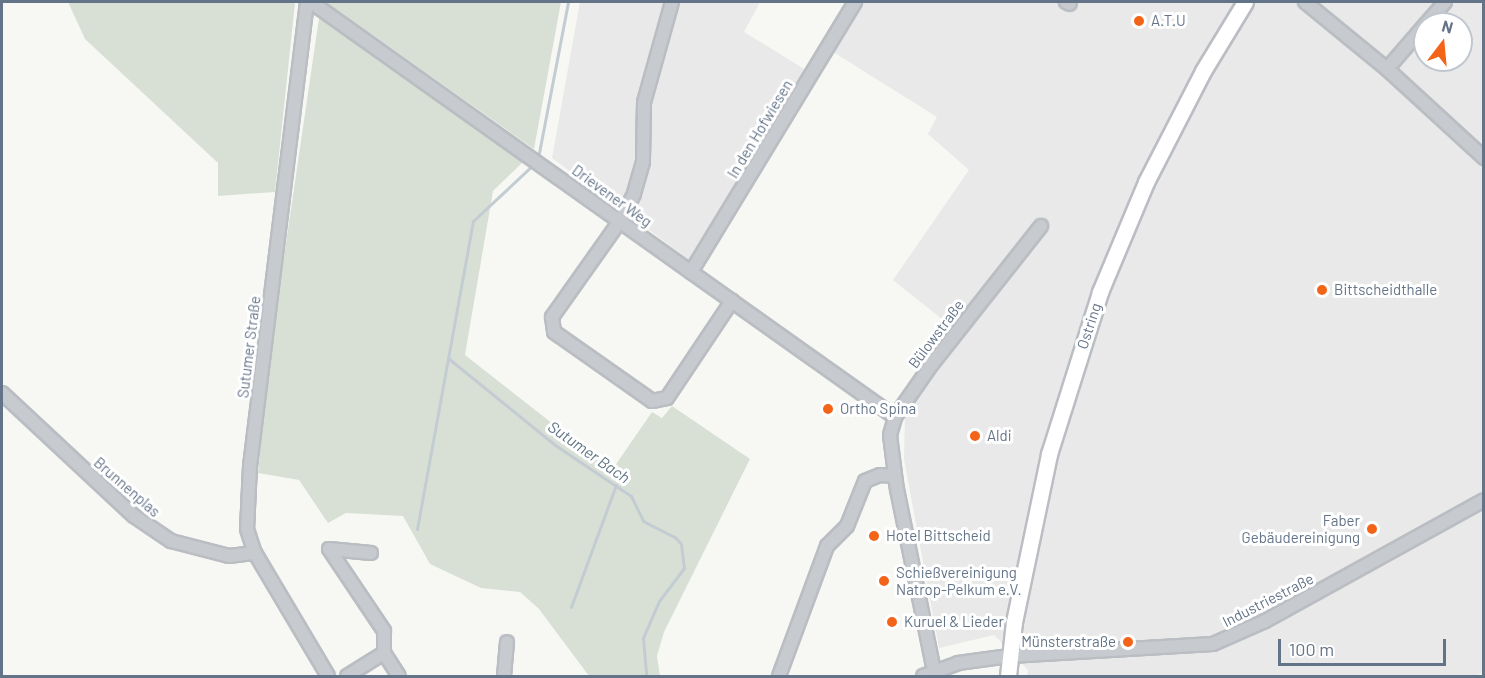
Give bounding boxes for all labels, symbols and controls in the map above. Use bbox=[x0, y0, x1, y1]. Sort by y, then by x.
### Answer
place label: A.T.U bbox=[1151, 12, 1186, 30]
north arrow bbox=[1413, 12, 1473, 72]
marker: A.T.U bbox=[1132, 14, 1146, 28]
text: N bbox=[1440, 16, 1455, 37]
street label: In den Hofwiesen bbox=[724, 77, 796, 181]
street label: Drievener Weg bbox=[569, 161, 655, 231]
place label: Bittscheidthalle bbox=[1334, 281, 1437, 299]
marker: Bittscheidthalle bbox=[1315, 283, 1329, 297]
street label: Sutumer Straße bbox=[234, 295, 264, 399]
street label: Bülowstraße bbox=[904, 296, 968, 372]
street label: Ostring bbox=[1073, 301, 1105, 351]
place label: Ortho Spina bbox=[840, 400, 916, 418]
marker: Ortho Spina bbox=[821, 402, 835, 416]
water label: Sutumer Bach bbox=[544, 417, 634, 487]
place label: Aldi bbox=[987, 427, 1012, 445]
marker: Aldi bbox=[968, 429, 982, 443]
street label: Brunnenplas bbox=[90, 453, 164, 521]
place label: Faber Gebäudereinigung bbox=[1241, 511, 1360, 546]
marker: Faber Gebäudereinigung bbox=[1365, 522, 1379, 536]
place label: Hotel Bittscheid bbox=[886, 527, 991, 545]
marker: Hotel Bittscheid bbox=[867, 529, 881, 543]
place label: Schießvereinigung Natrop-Pelkum e.V. bbox=[896, 563, 1022, 598]
street label: Industriestraße bbox=[1219, 569, 1317, 631]
marker: Schießvereinigung Natrop-Pelkum e.V. bbox=[877, 574, 891, 588]
place label: Kuruel & Lieder bbox=[904, 613, 1004, 631]
marker: Kuruel & Lieder bbox=[885, 615, 899, 629]
scale bar bbox=[1281, 627, 1449, 665]
place label: Münsterstraße bbox=[1021, 633, 1116, 651]
marker: Münsterstraße bbox=[1121, 635, 1135, 649]
text: 100 m bbox=[1289, 638, 1334, 660]

